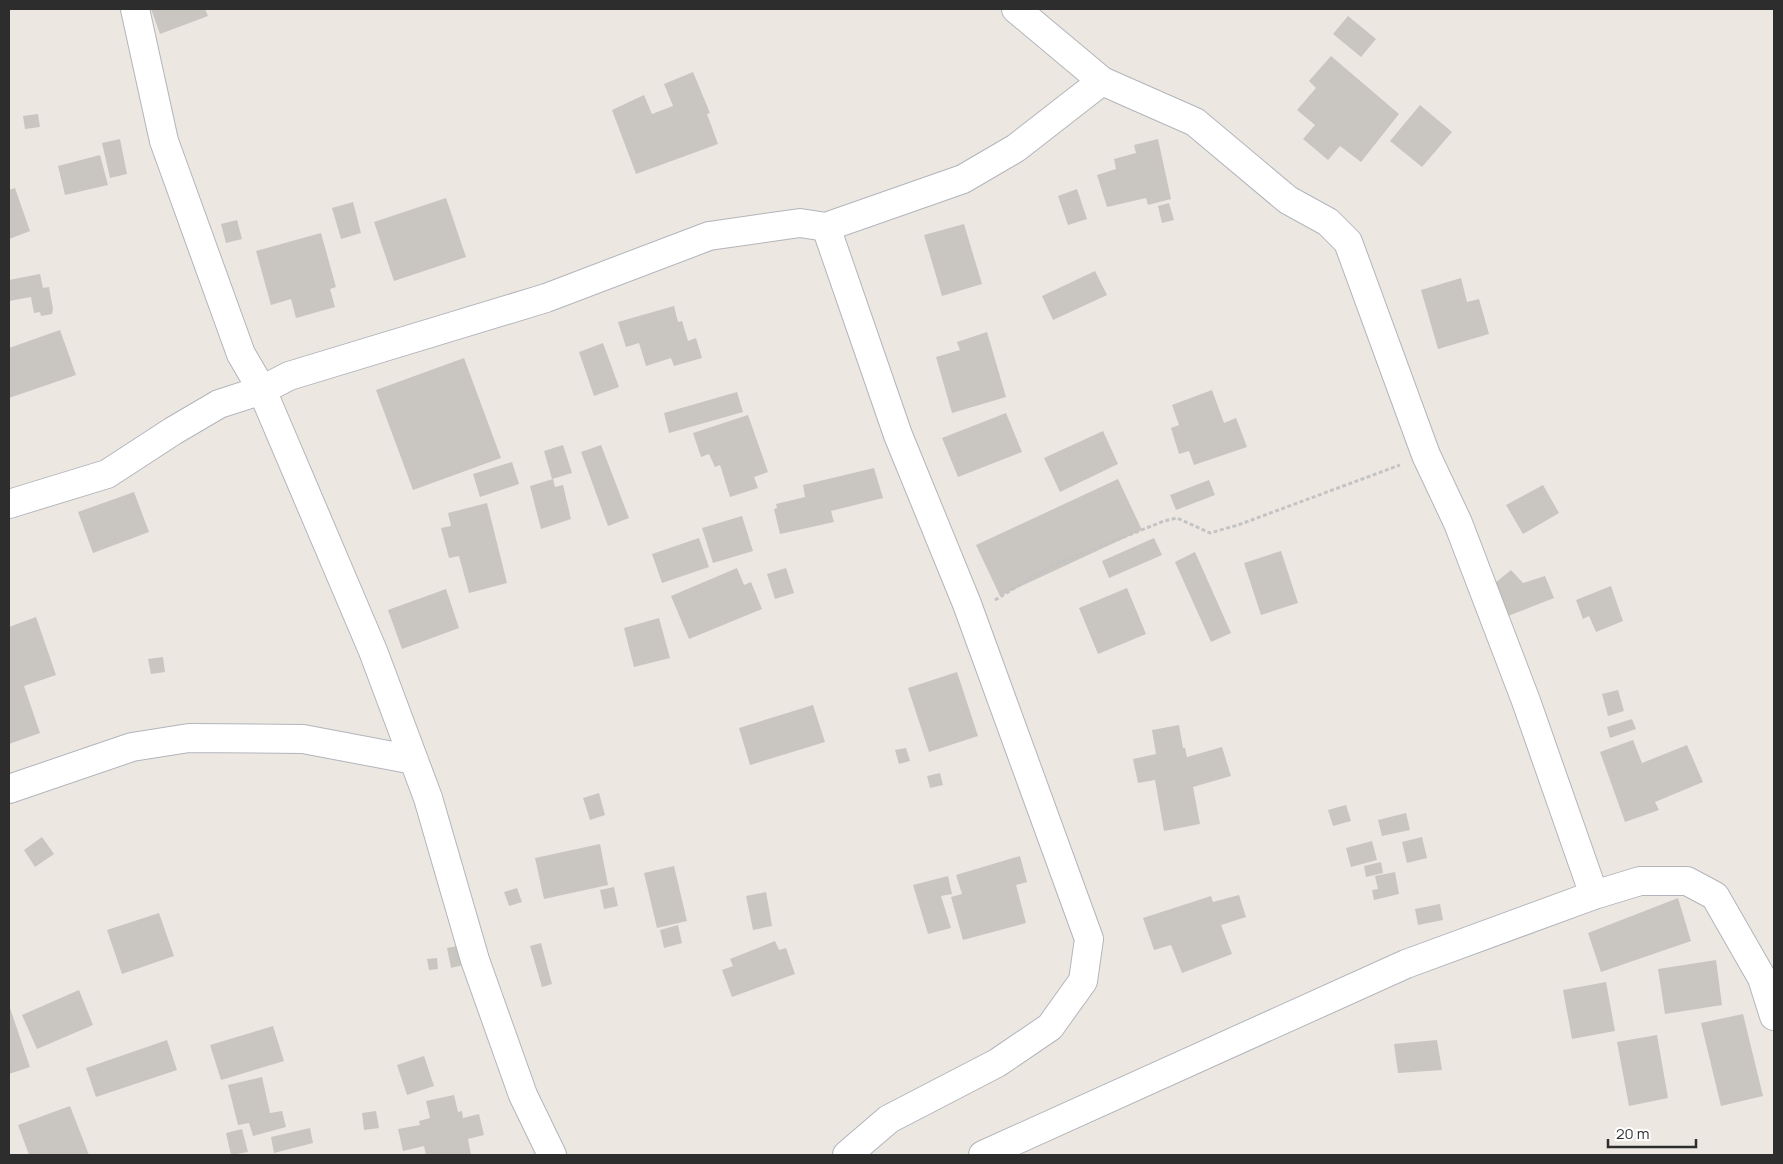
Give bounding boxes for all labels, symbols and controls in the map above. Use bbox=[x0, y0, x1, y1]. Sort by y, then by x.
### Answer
scale bar bbox=[1608, 1116, 1696, 1148]
text: 20 m bbox=[1616, 1123, 1649, 1144]

